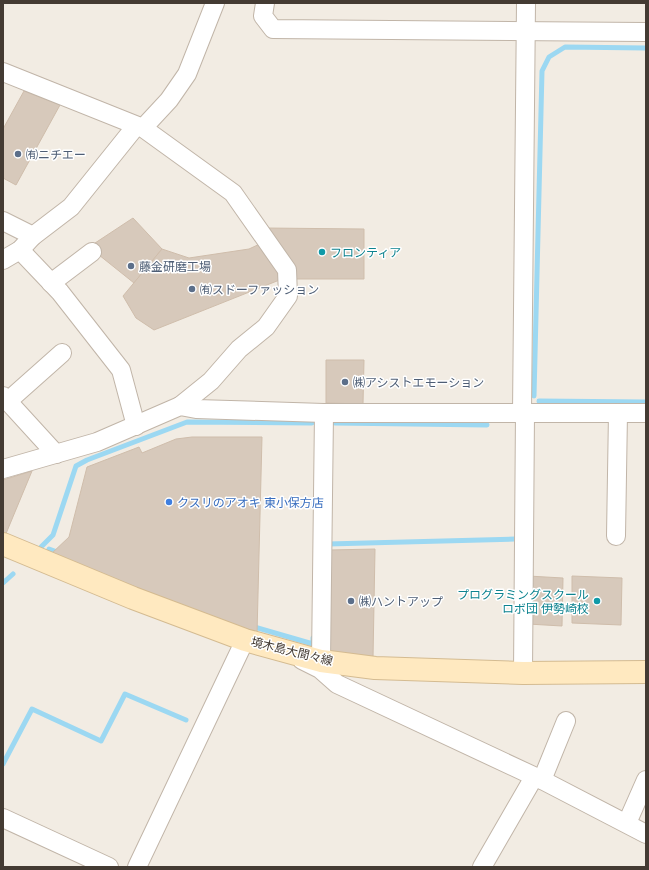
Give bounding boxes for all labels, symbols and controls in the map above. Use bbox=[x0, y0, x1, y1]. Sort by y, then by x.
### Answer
place label: ㈲ニチエー bbox=[26, 146, 86, 163]
marker: ㈲ニチエー bbox=[13, 149, 23, 159]
place label: フロンティア bbox=[330, 244, 401, 261]
marker: フロンティア bbox=[317, 247, 327, 257]
place label: 藤金研磨工場 bbox=[139, 258, 211, 275]
marker: 藤金研磨工場 bbox=[126, 261, 136, 271]
place label: ㈲スドーファッション bbox=[200, 281, 319, 298]
marker: ㈲スドーファッション bbox=[187, 284, 197, 294]
place label: ㈱アシストエモーション bbox=[353, 374, 484, 391]
marker: ㈱アシストエモーション bbox=[340, 377, 350, 387]
place label: クスリのアオキ 東小保方店 bbox=[177, 494, 324, 511]
marker: クスリのアオキ 東小保方店 bbox=[164, 497, 174, 507]
place label: プログラミングスクール ロボ団 伊勢崎校 bbox=[457, 586, 589, 617]
place label: ㈱ハントアップ bbox=[359, 593, 443, 610]
marker: ㈱ハントアップ bbox=[346, 596, 356, 606]
marker: プログラミングスクール ロボ団 伊勢崎校 bbox=[592, 596, 602, 606]
street label: 境木島大間々線 bbox=[249, 633, 335, 669]

